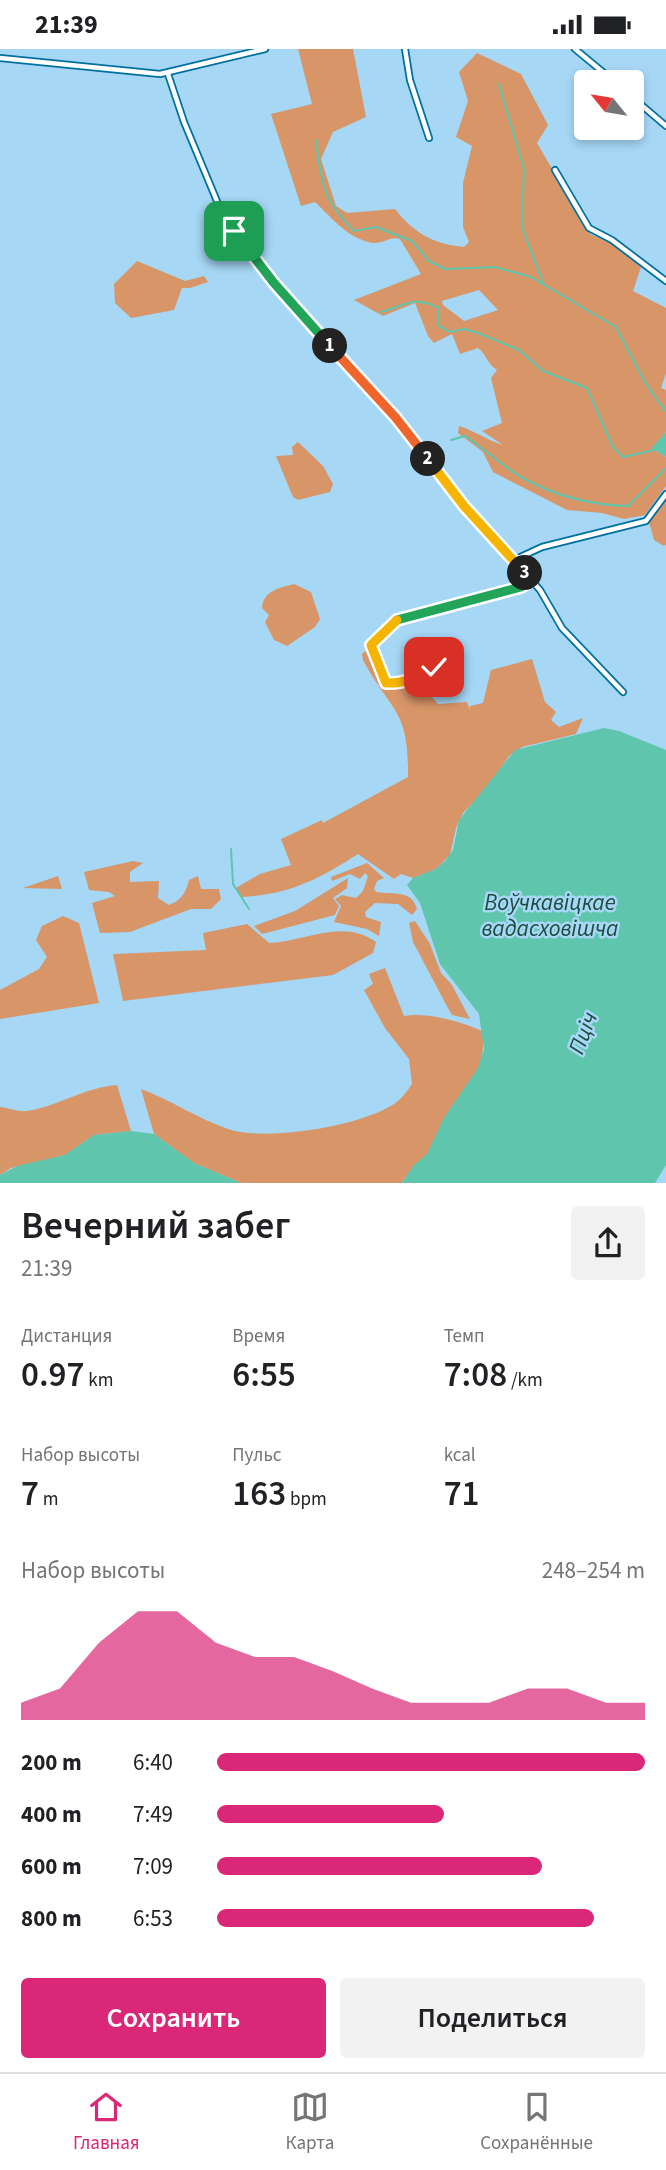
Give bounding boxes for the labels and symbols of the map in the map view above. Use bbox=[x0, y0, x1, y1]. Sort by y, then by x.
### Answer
north arrow bbox=[574, 70, 644, 140]
pin bbox=[204, 201, 264, 261]
pin: 1 bbox=[312, 329, 348, 363]
pin: 2 bbox=[410, 441, 446, 477]
pin: 3 bbox=[508, 555, 542, 591]
pin bbox=[404, 637, 464, 697]
water label: Воўчкавіцкае вадасховішча bbox=[482, 886, 618, 945]
water label: Пціч bbox=[560, 1007, 606, 1059]

